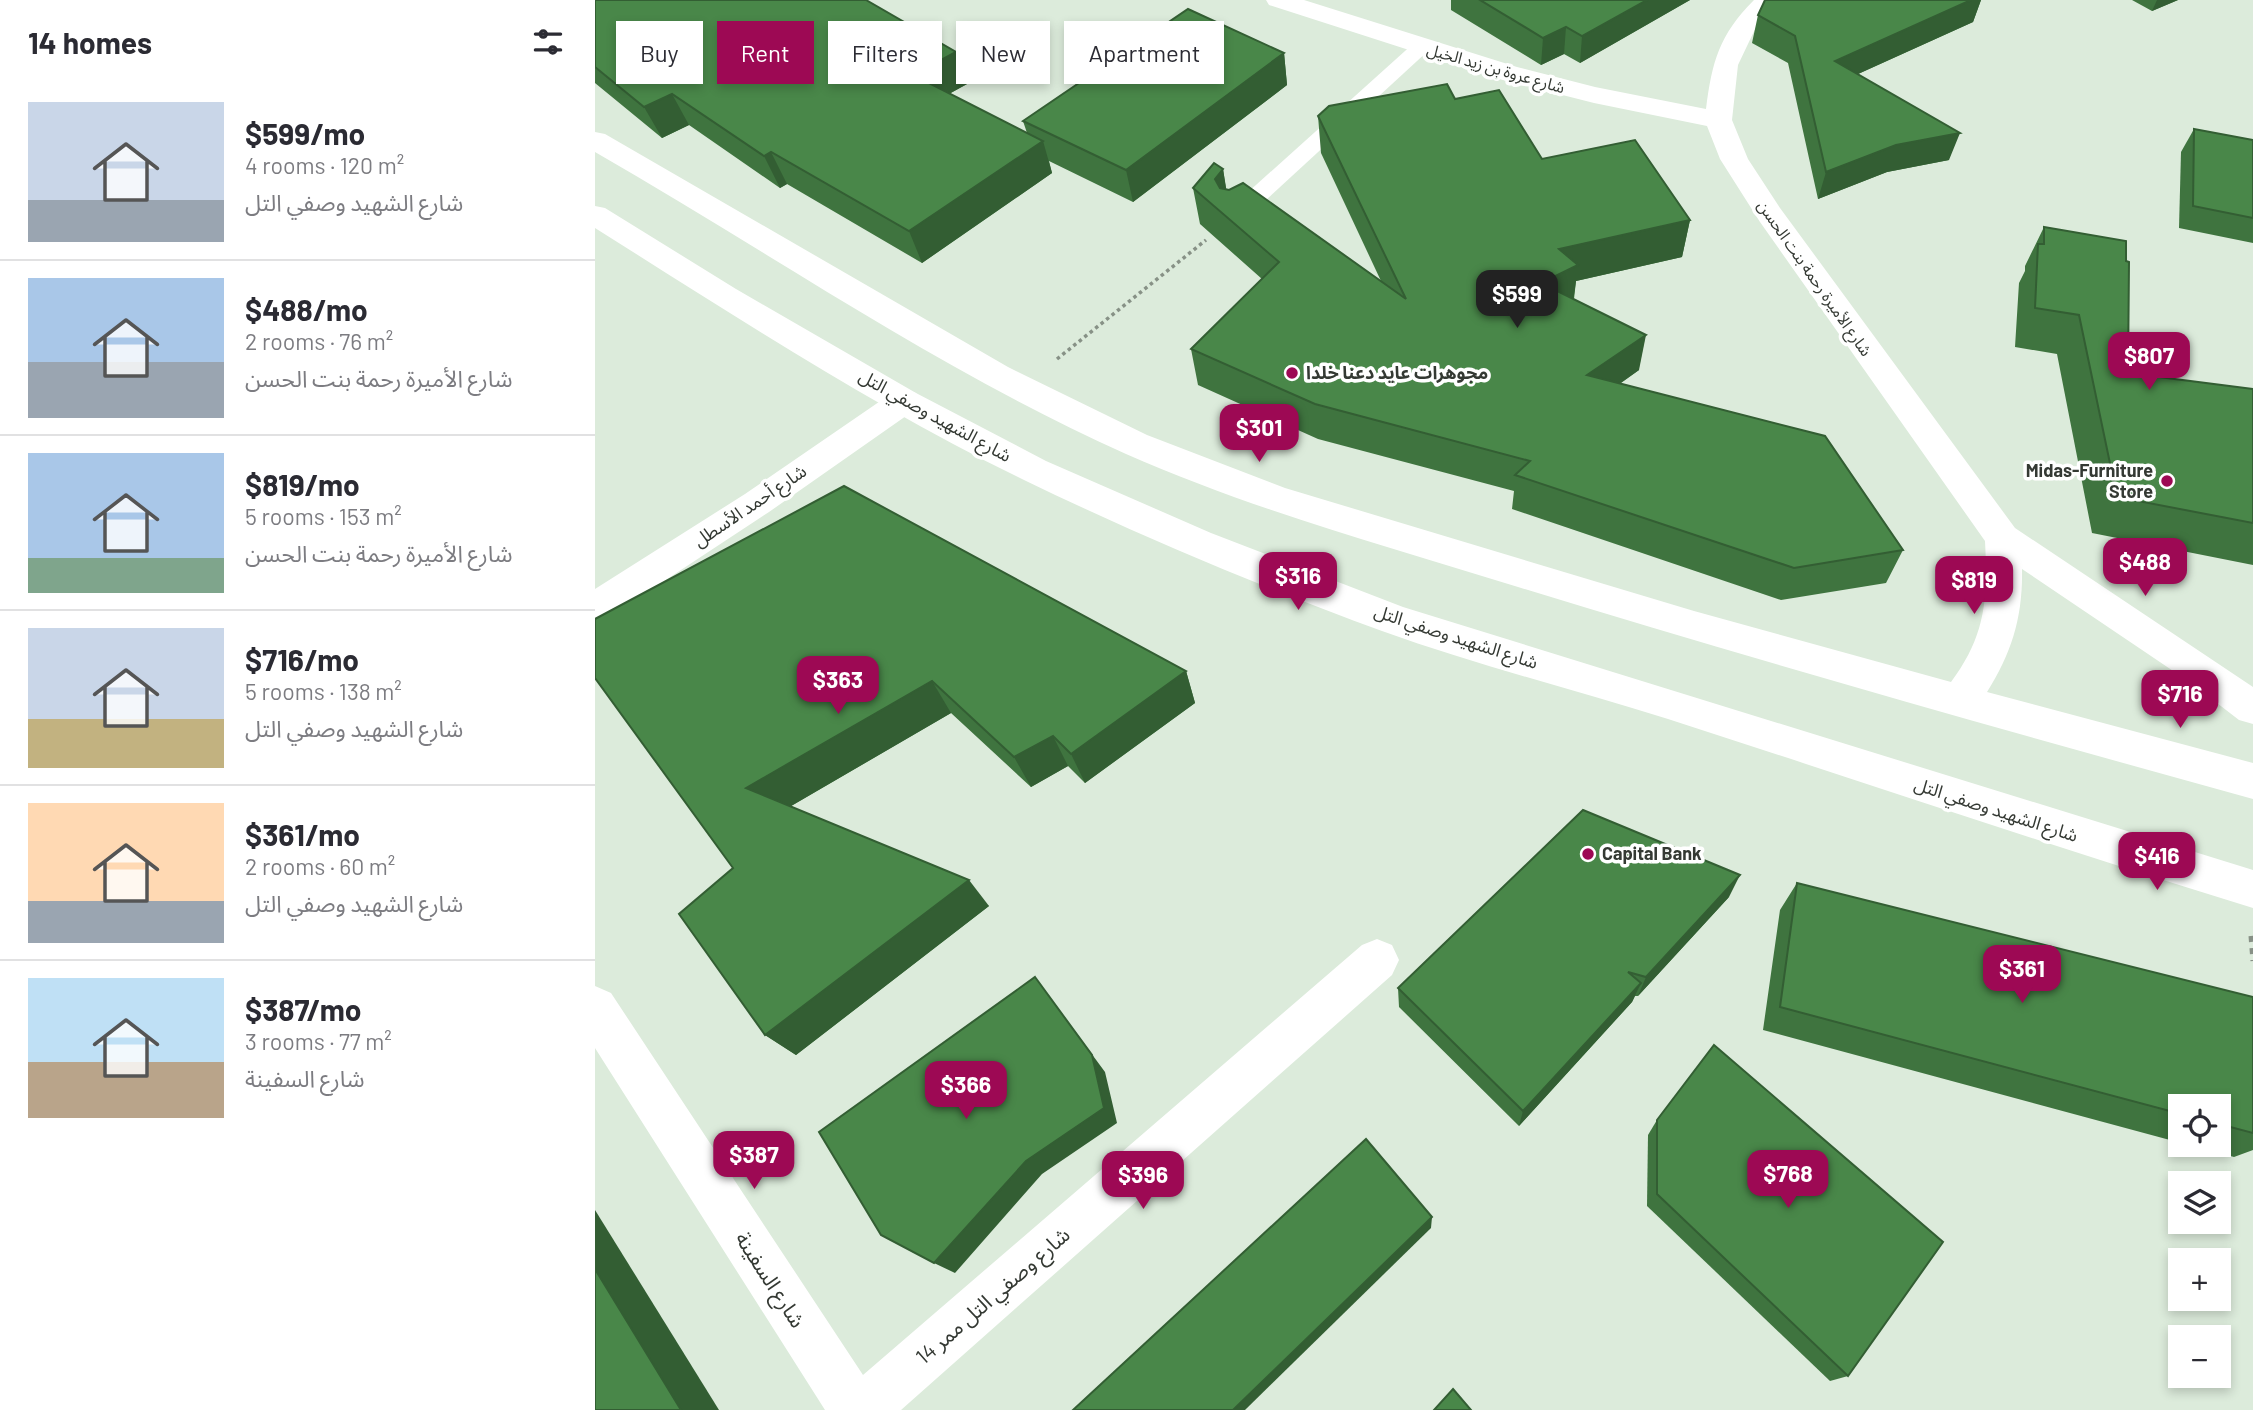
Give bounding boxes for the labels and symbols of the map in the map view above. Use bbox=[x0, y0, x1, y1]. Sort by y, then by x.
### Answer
street label: شارع عروة بن زيد الخيل bbox=[1424, 39, 1567, 100]
street label: شارع الأميرة رحمة بنت الحسن bbox=[1751, 196, 1877, 362]
pin: $599 bbox=[1476, 270, 1558, 330]
pin: $807 bbox=[2108, 332, 2190, 392]
place label: مجوهرات عايد دعنا خلدا bbox=[1306, 361, 1488, 384]
street label: شارع الشهيد وصفي التل bbox=[854, 364, 1016, 470]
marker: مجوهرات عايد دعنا خلدا bbox=[1284, 365, 1300, 381]
pin: $301 bbox=[1218, 405, 1300, 464]
street label: شارع أحمد الأسطل bbox=[689, 459, 812, 554]
place label: Midas-Furniture Store bbox=[2026, 459, 2153, 502]
marker: Midas-Furniture Store bbox=[2159, 473, 2175, 489]
pin: $488 bbox=[2104, 538, 2186, 598]
pin: $316 bbox=[1257, 552, 1339, 612]
pin: $819 bbox=[1933, 556, 2015, 616]
street label: شارع الشهيد وصفي التل bbox=[1370, 599, 1541, 677]
pin: $363 bbox=[797, 656, 879, 716]
pin: $716 bbox=[2139, 670, 2221, 730]
street label: شارع الشهيد وصفي التل bbox=[1910, 772, 2081, 850]
pin: $416 bbox=[2116, 832, 2198, 892]
place label: Capital Bank bbox=[1602, 842, 1702, 864]
marker: Capital Bank bbox=[1580, 846, 1596, 862]
pin: $361 bbox=[1981, 946, 2063, 1005]
pin: $366 bbox=[925, 1062, 1007, 1121]
pin: $387 bbox=[713, 1132, 795, 1191]
pin: $768 bbox=[1747, 1150, 1829, 1210]
pin: $396 bbox=[1102, 1152, 1184, 1211]
street label: شارع وصفي التل ممر 14 bbox=[910, 1221, 1077, 1372]
street label: شارع السفينة bbox=[728, 1227, 811, 1334]

